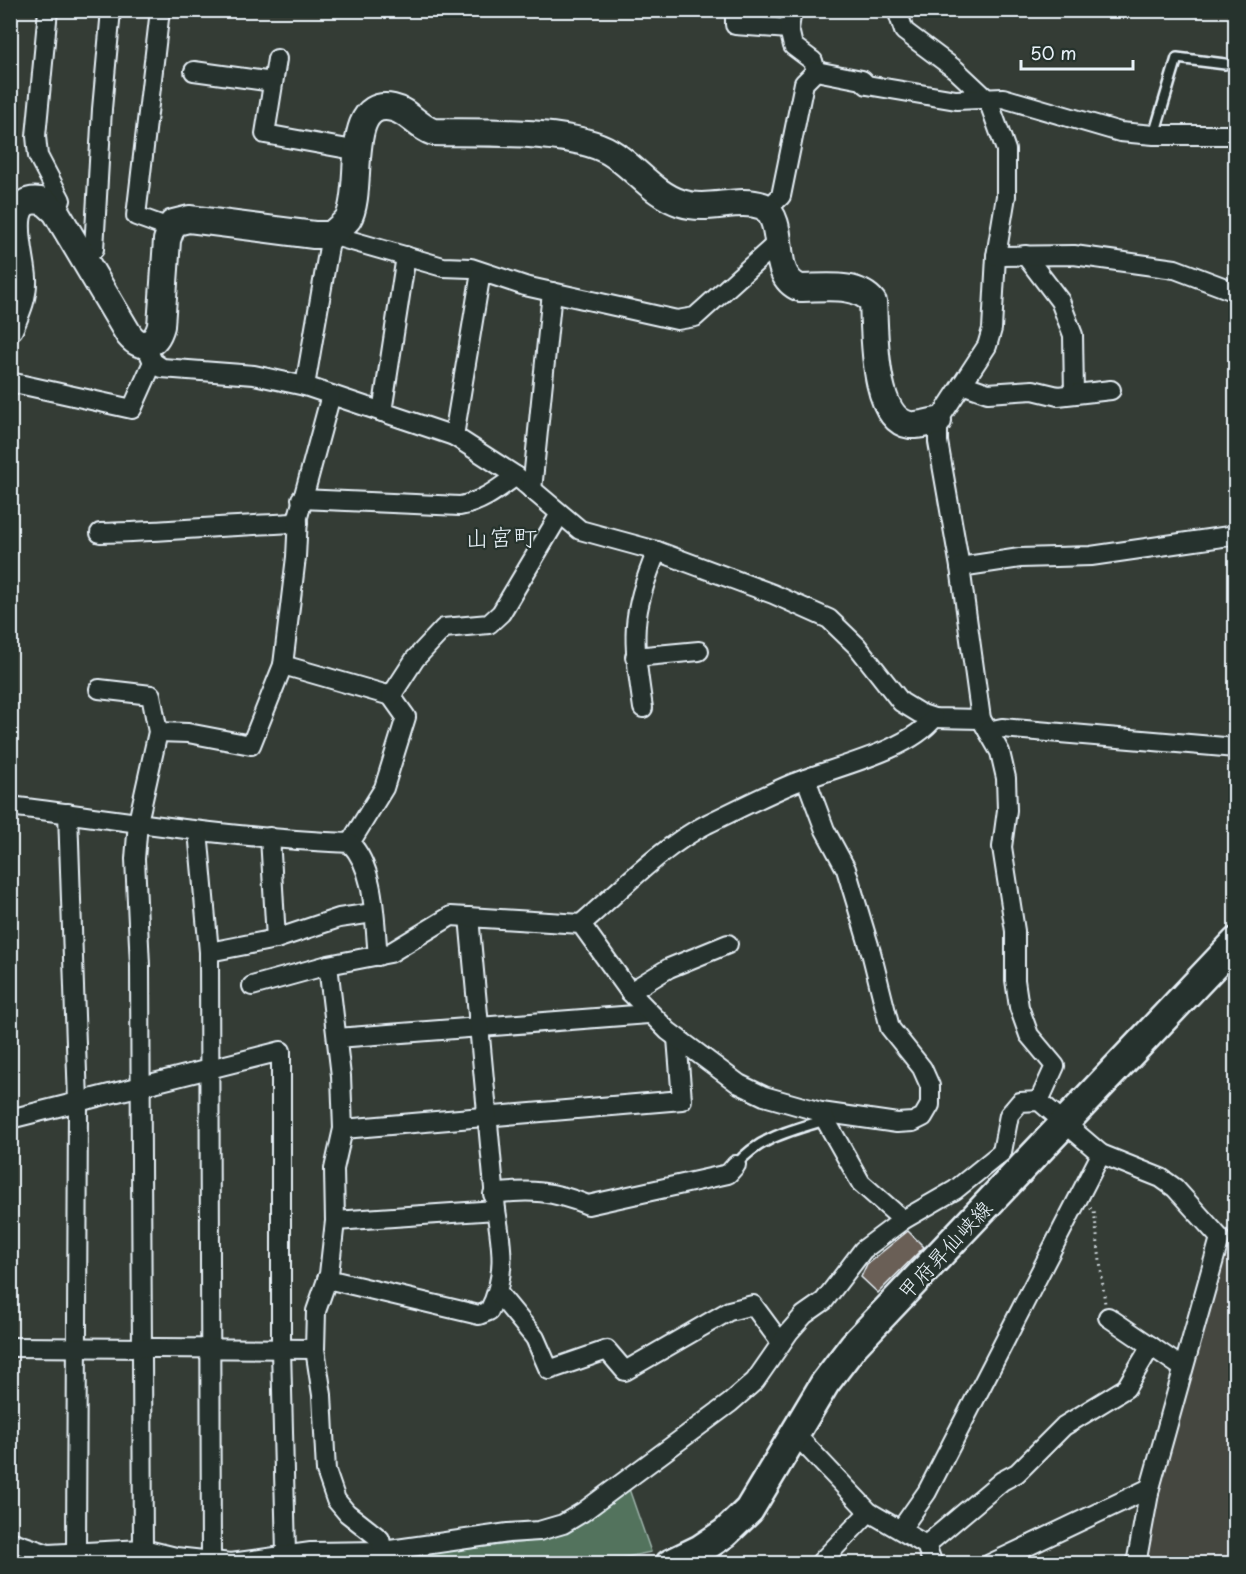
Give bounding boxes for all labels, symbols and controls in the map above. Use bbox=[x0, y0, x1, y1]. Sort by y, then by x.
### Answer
scale bar bbox=[1021, 33, 1134, 71]
text: 50 m bbox=[1030, 39, 1077, 66]
district label: 山宮町 bbox=[465, 518, 537, 554]
street label: 甲府昇仙峡線 bbox=[889, 1192, 999, 1306]

